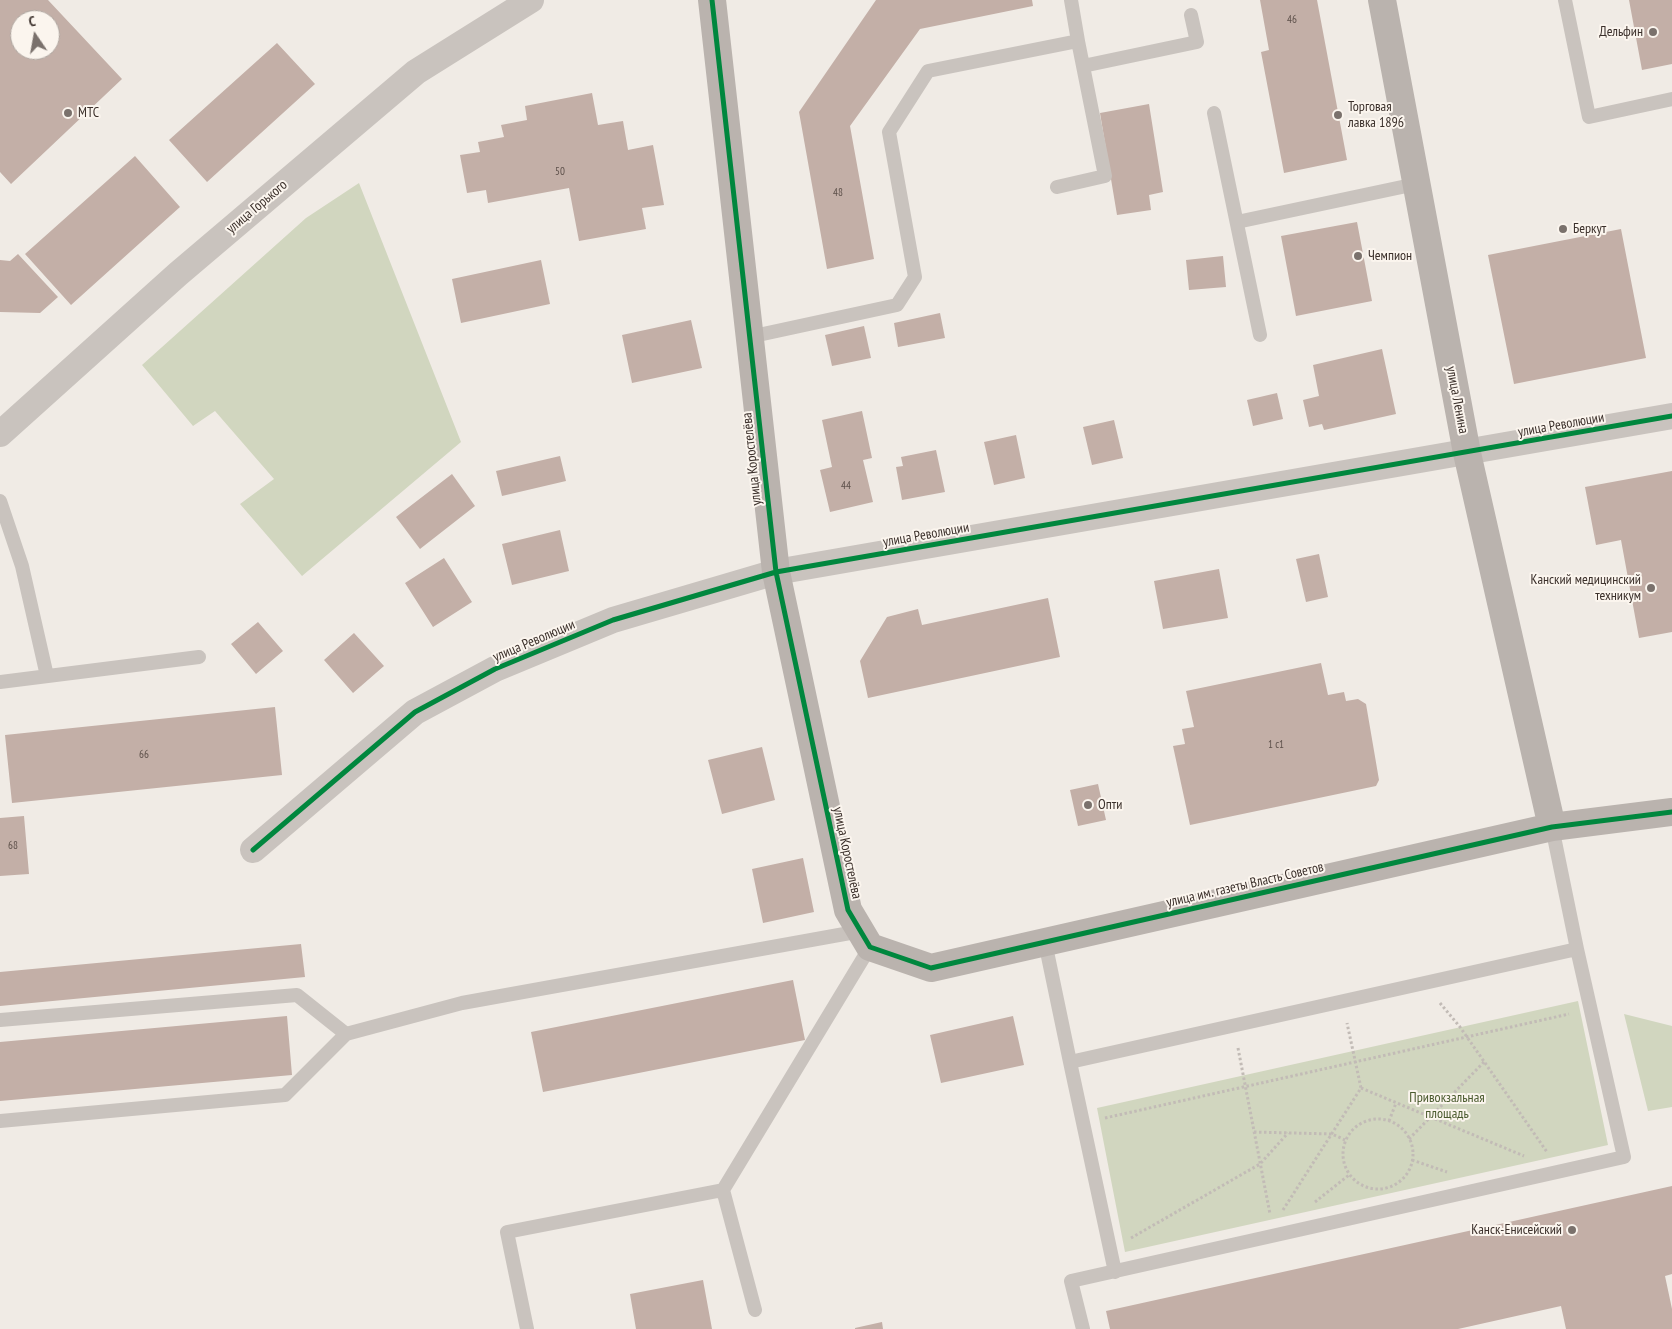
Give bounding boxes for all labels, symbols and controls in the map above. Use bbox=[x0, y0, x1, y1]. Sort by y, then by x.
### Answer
north arrow bbox=[10, 10, 60, 60]
text: С bbox=[27, 12, 37, 31]
house number: 46 bbox=[1287, 13, 1297, 27]
place label: Дельфин bbox=[1599, 24, 1643, 40]
marker: Дельфин bbox=[1647, 26, 1659, 38]
place label: Торговая лавка 1896 bbox=[1348, 99, 1404, 132]
place label: МТС bbox=[78, 105, 99, 121]
marker: МТС bbox=[62, 107, 74, 119]
marker: Торговая лавка 1896 bbox=[1332, 109, 1344, 121]
house number: 50 bbox=[555, 165, 565, 179]
street label: улица Горького bbox=[223, 177, 291, 237]
house number: 48 bbox=[833, 186, 843, 200]
place label: Беркут bbox=[1573, 221, 1606, 237]
marker: Беркут bbox=[1557, 223, 1569, 235]
place label: Чемпион bbox=[1368, 248, 1412, 264]
marker: Чемпион bbox=[1352, 250, 1364, 262]
street label: улица Ленина bbox=[1442, 365, 1472, 435]
street label: улица Революции bbox=[1517, 409, 1605, 441]
street label: улица Коростелёва bbox=[739, 412, 765, 506]
house number: 44 bbox=[841, 479, 851, 493]
street label: улица Революции bbox=[882, 519, 970, 551]
place label: Канский медицинский техникум bbox=[1530, 572, 1641, 604]
marker: Канский медицинский техникум bbox=[1645, 582, 1657, 594]
street label: улица Революции bbox=[491, 616, 577, 666]
house number: 1 с1 bbox=[1268, 738, 1284, 752]
house number: 66 bbox=[139, 748, 149, 762]
place label: Опти bbox=[1098, 797, 1122, 813]
marker: Опти bbox=[1082, 799, 1094, 811]
street label: улица Коростелёва bbox=[829, 806, 865, 900]
house number: 68 bbox=[8, 839, 18, 853]
street label: улица им. газеты Власть Советов bbox=[1165, 859, 1325, 911]
park label: Привокзальная площадь bbox=[1409, 1090, 1485, 1122]
place label: Канск-Енисейский bbox=[1471, 1222, 1562, 1238]
marker: Канск-Енисейский bbox=[1566, 1224, 1578, 1236]

